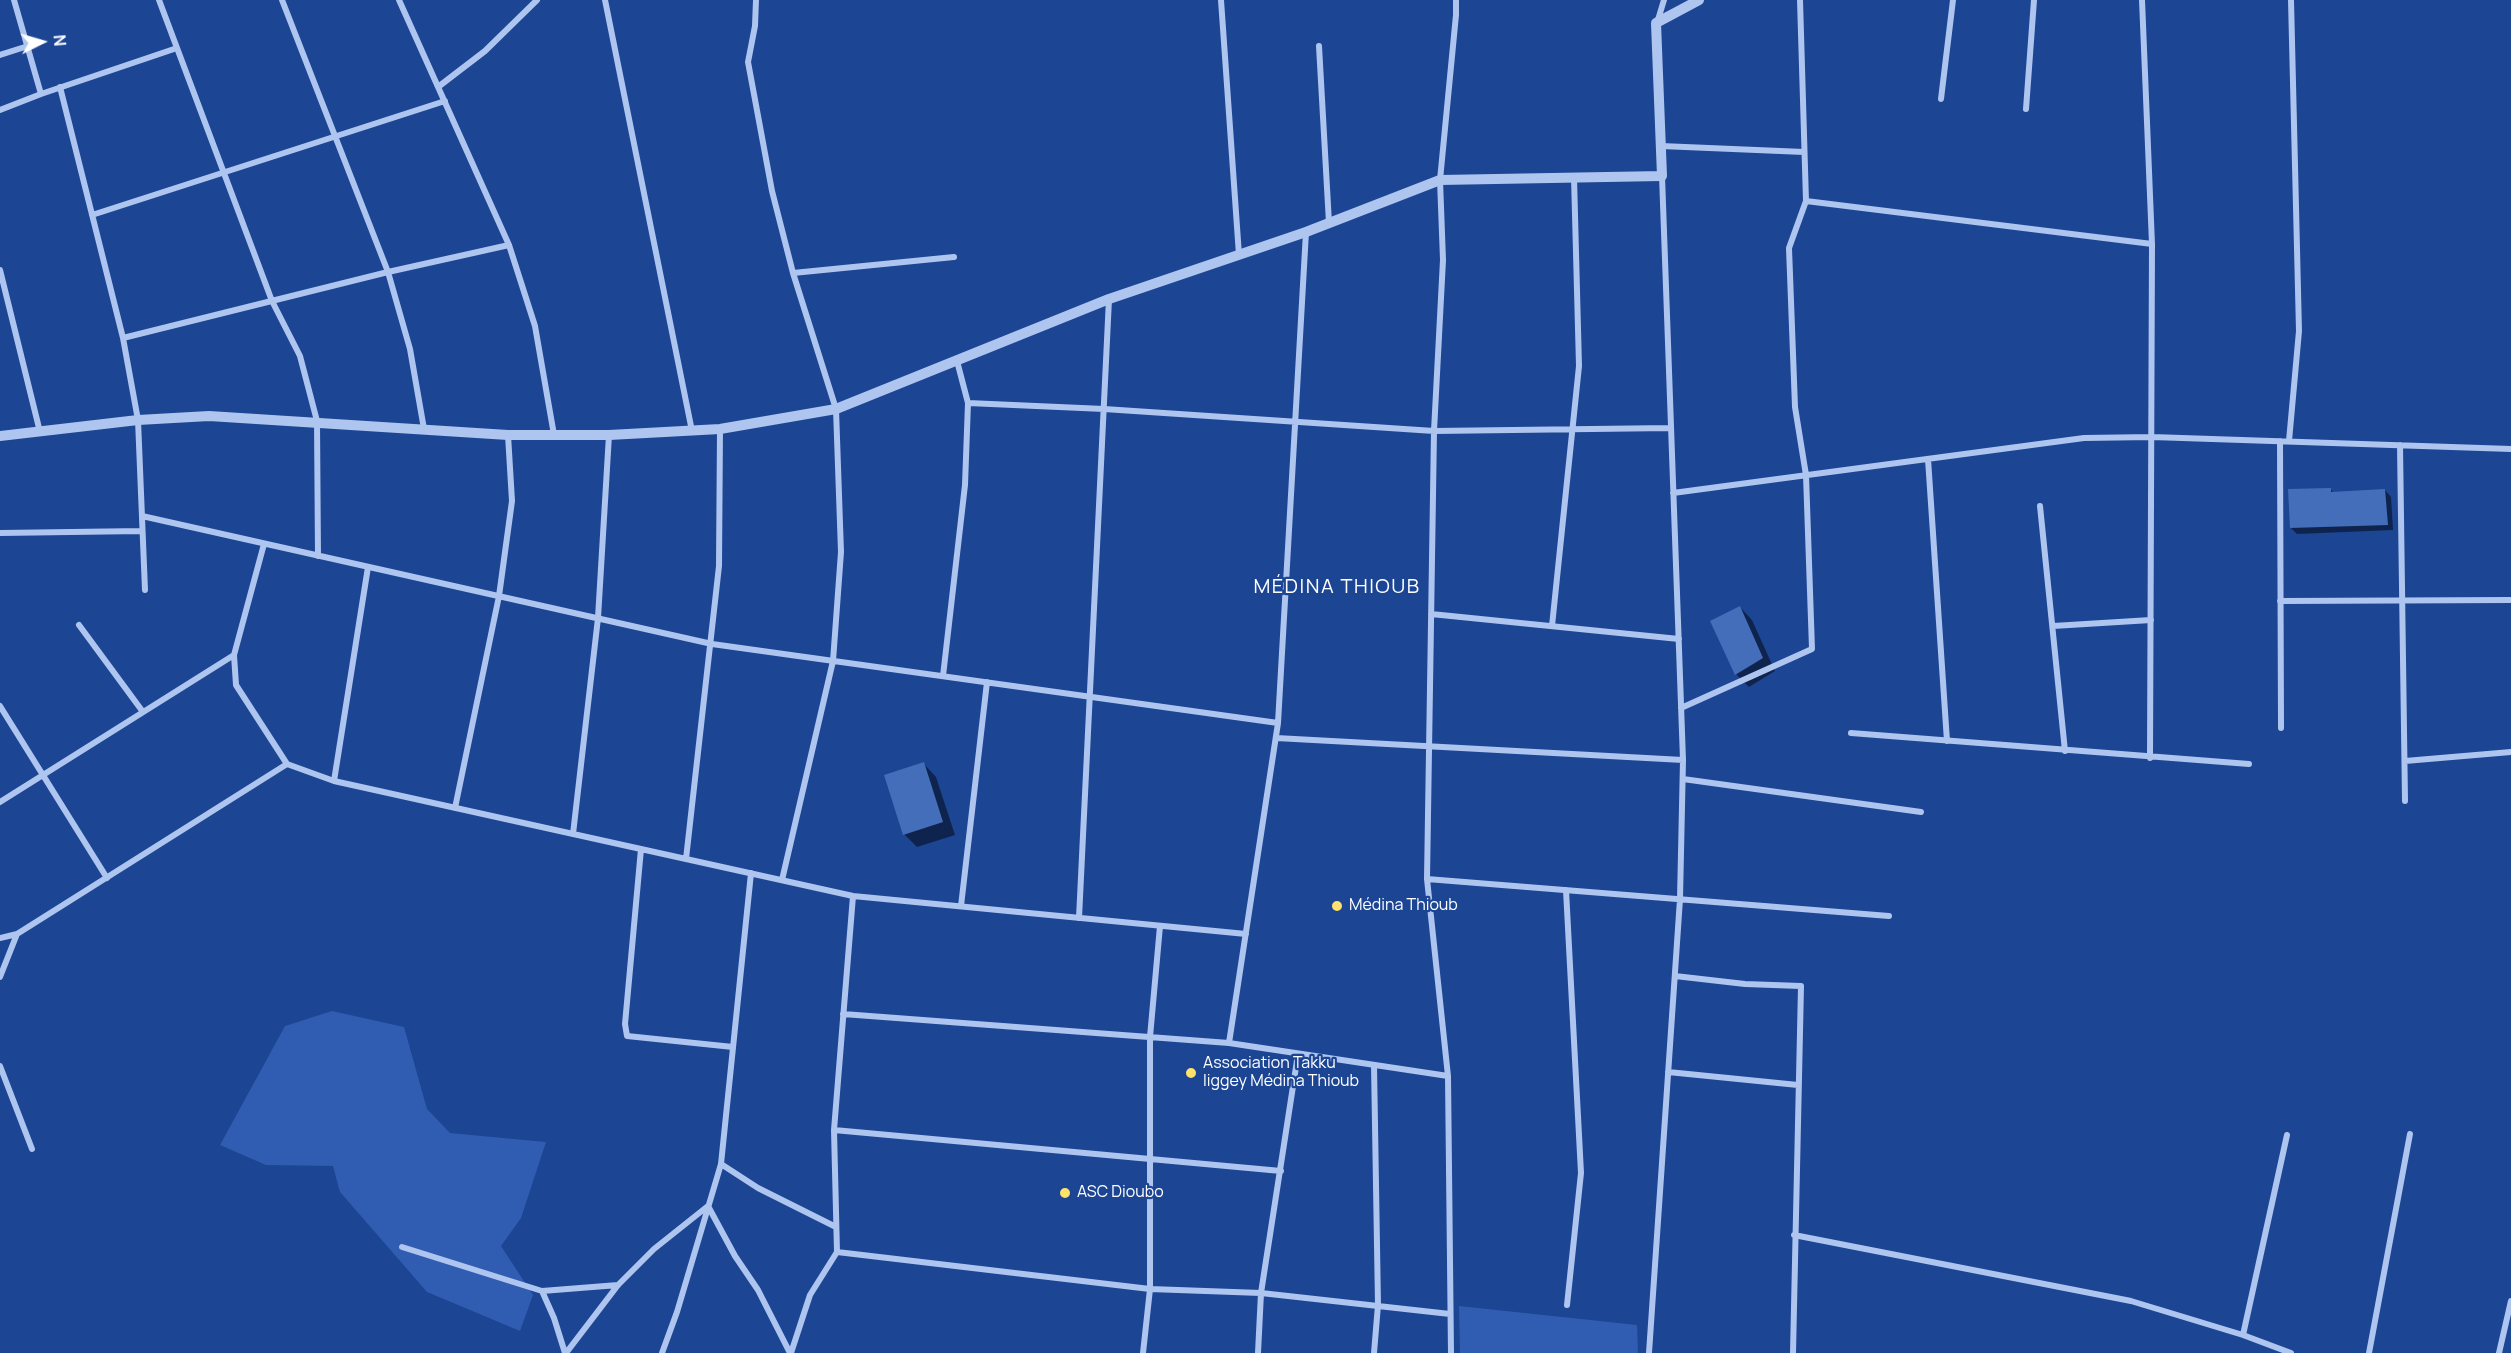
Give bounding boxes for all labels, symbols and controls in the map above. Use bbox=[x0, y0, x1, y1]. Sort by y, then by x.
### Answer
north arrow bbox=[12, 12, 72, 72]
text: N bbox=[48, 34, 71, 47]
district label: MÉDINA THIOUB bbox=[1253, 575, 1421, 599]
place label: Médina Thioub bbox=[1349, 896, 1458, 916]
marker: Médina Thioub bbox=[1330, 899, 1344, 913]
place label: Association Takku liggey Médina Thioub bbox=[1203, 1054, 1359, 1092]
marker: Association Takku liggey Médina Thioub bbox=[1184, 1066, 1198, 1080]
place label: ASC Dioubo bbox=[1077, 1183, 1164, 1203]
marker: ASC Dioubo bbox=[1058, 1186, 1072, 1200]

